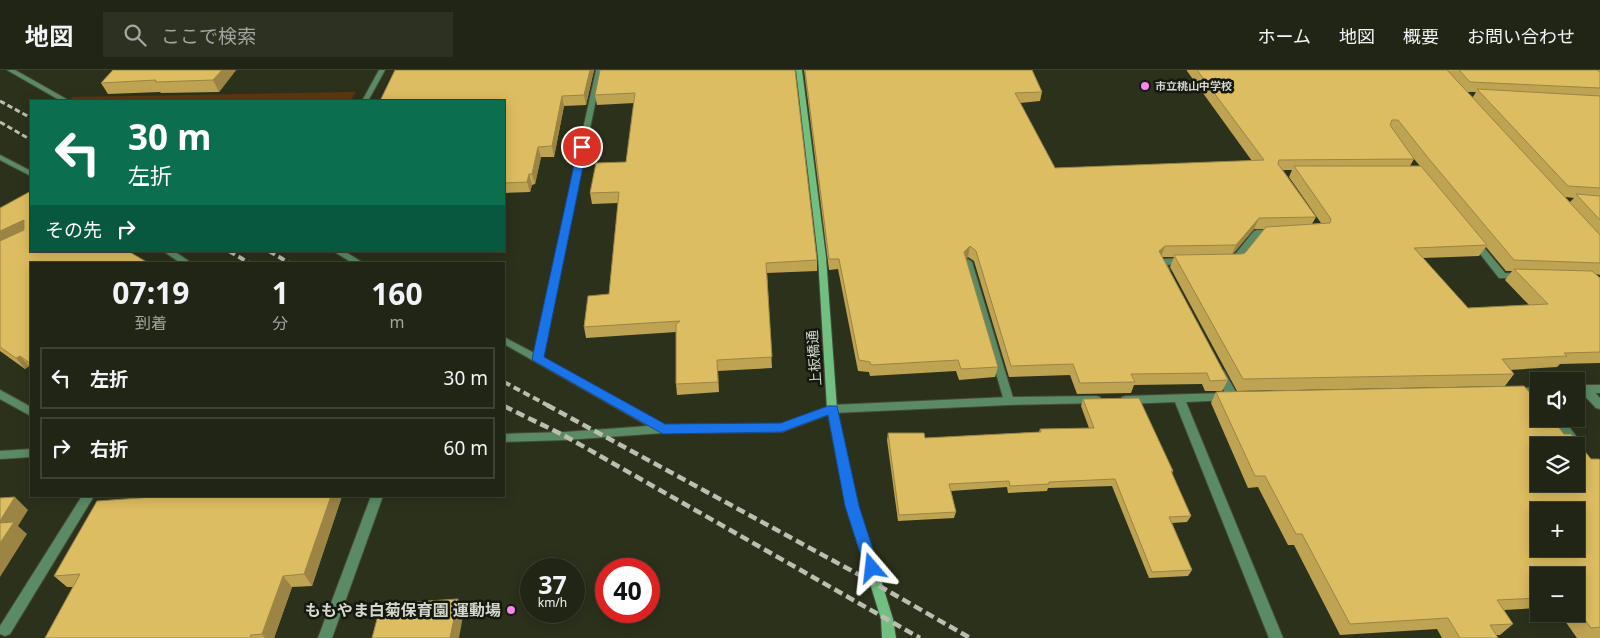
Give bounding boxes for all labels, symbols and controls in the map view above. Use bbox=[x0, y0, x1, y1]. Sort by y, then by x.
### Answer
search box bbox=[103, 12, 453, 57]
text: 地図 bbox=[25, 19, 73, 52]
icon: search bbox=[121, 21, 149, 49]
text: ここで検索 bbox=[161, 23, 256, 49]
text: ホーム bbox=[1258, 24, 1311, 48]
text: 地図 bbox=[1339, 24, 1375, 48]
text: 概要 bbox=[1403, 24, 1439, 48]
text: お問い合わせ bbox=[1467, 24, 1575, 48]
place label: 市立桃山中学校 bbox=[1155, 78, 1232, 93]
marker: 市立桃山中学校 bbox=[1139, 80, 1151, 92]
text: 30 m bbox=[128, 113, 211, 160]
icon: left bbox=[45, 120, 110, 185]
pin bbox=[561, 126, 603, 168]
icon: arrive bbox=[568, 133, 596, 161]
text: 左折 bbox=[128, 160, 172, 190]
icon: right bbox=[112, 215, 140, 243]
text: その先 bbox=[45, 217, 102, 243]
text: 07:19 bbox=[112, 272, 189, 313]
text: 1 bbox=[272, 272, 289, 313]
text: 160 bbox=[371, 273, 423, 314]
text: m bbox=[389, 311, 404, 333]
text: 到着 bbox=[135, 312, 167, 334]
text: 分 bbox=[272, 312, 288, 334]
street label: 上板橋通 bbox=[802, 329, 825, 387]
icon: left bbox=[47, 364, 75, 392]
text: 30 m bbox=[444, 365, 488, 391]
text: 左折 bbox=[90, 366, 128, 392]
map controls bbox=[1530, 372, 1585, 622]
button: sound bbox=[1530, 372, 1585, 427]
icon: right bbox=[47, 434, 75, 462]
text: 60 m bbox=[444, 435, 488, 461]
text: 右折 bbox=[90, 436, 128, 462]
button: layers bbox=[1530, 437, 1585, 492]
button: + bbox=[1530, 502, 1585, 557]
position arrow bbox=[845, 541, 897, 593]
speed limit sign: 40 bbox=[595, 558, 660, 623]
text: 37 bbox=[538, 567, 567, 601]
button: − bbox=[1530, 567, 1585, 622]
text: km/h bbox=[538, 594, 567, 611]
place label: ももやま白菊保育園 運動場 bbox=[305, 599, 501, 621]
marker: ももやま白菊保育園 運動場 bbox=[505, 604, 517, 616]

